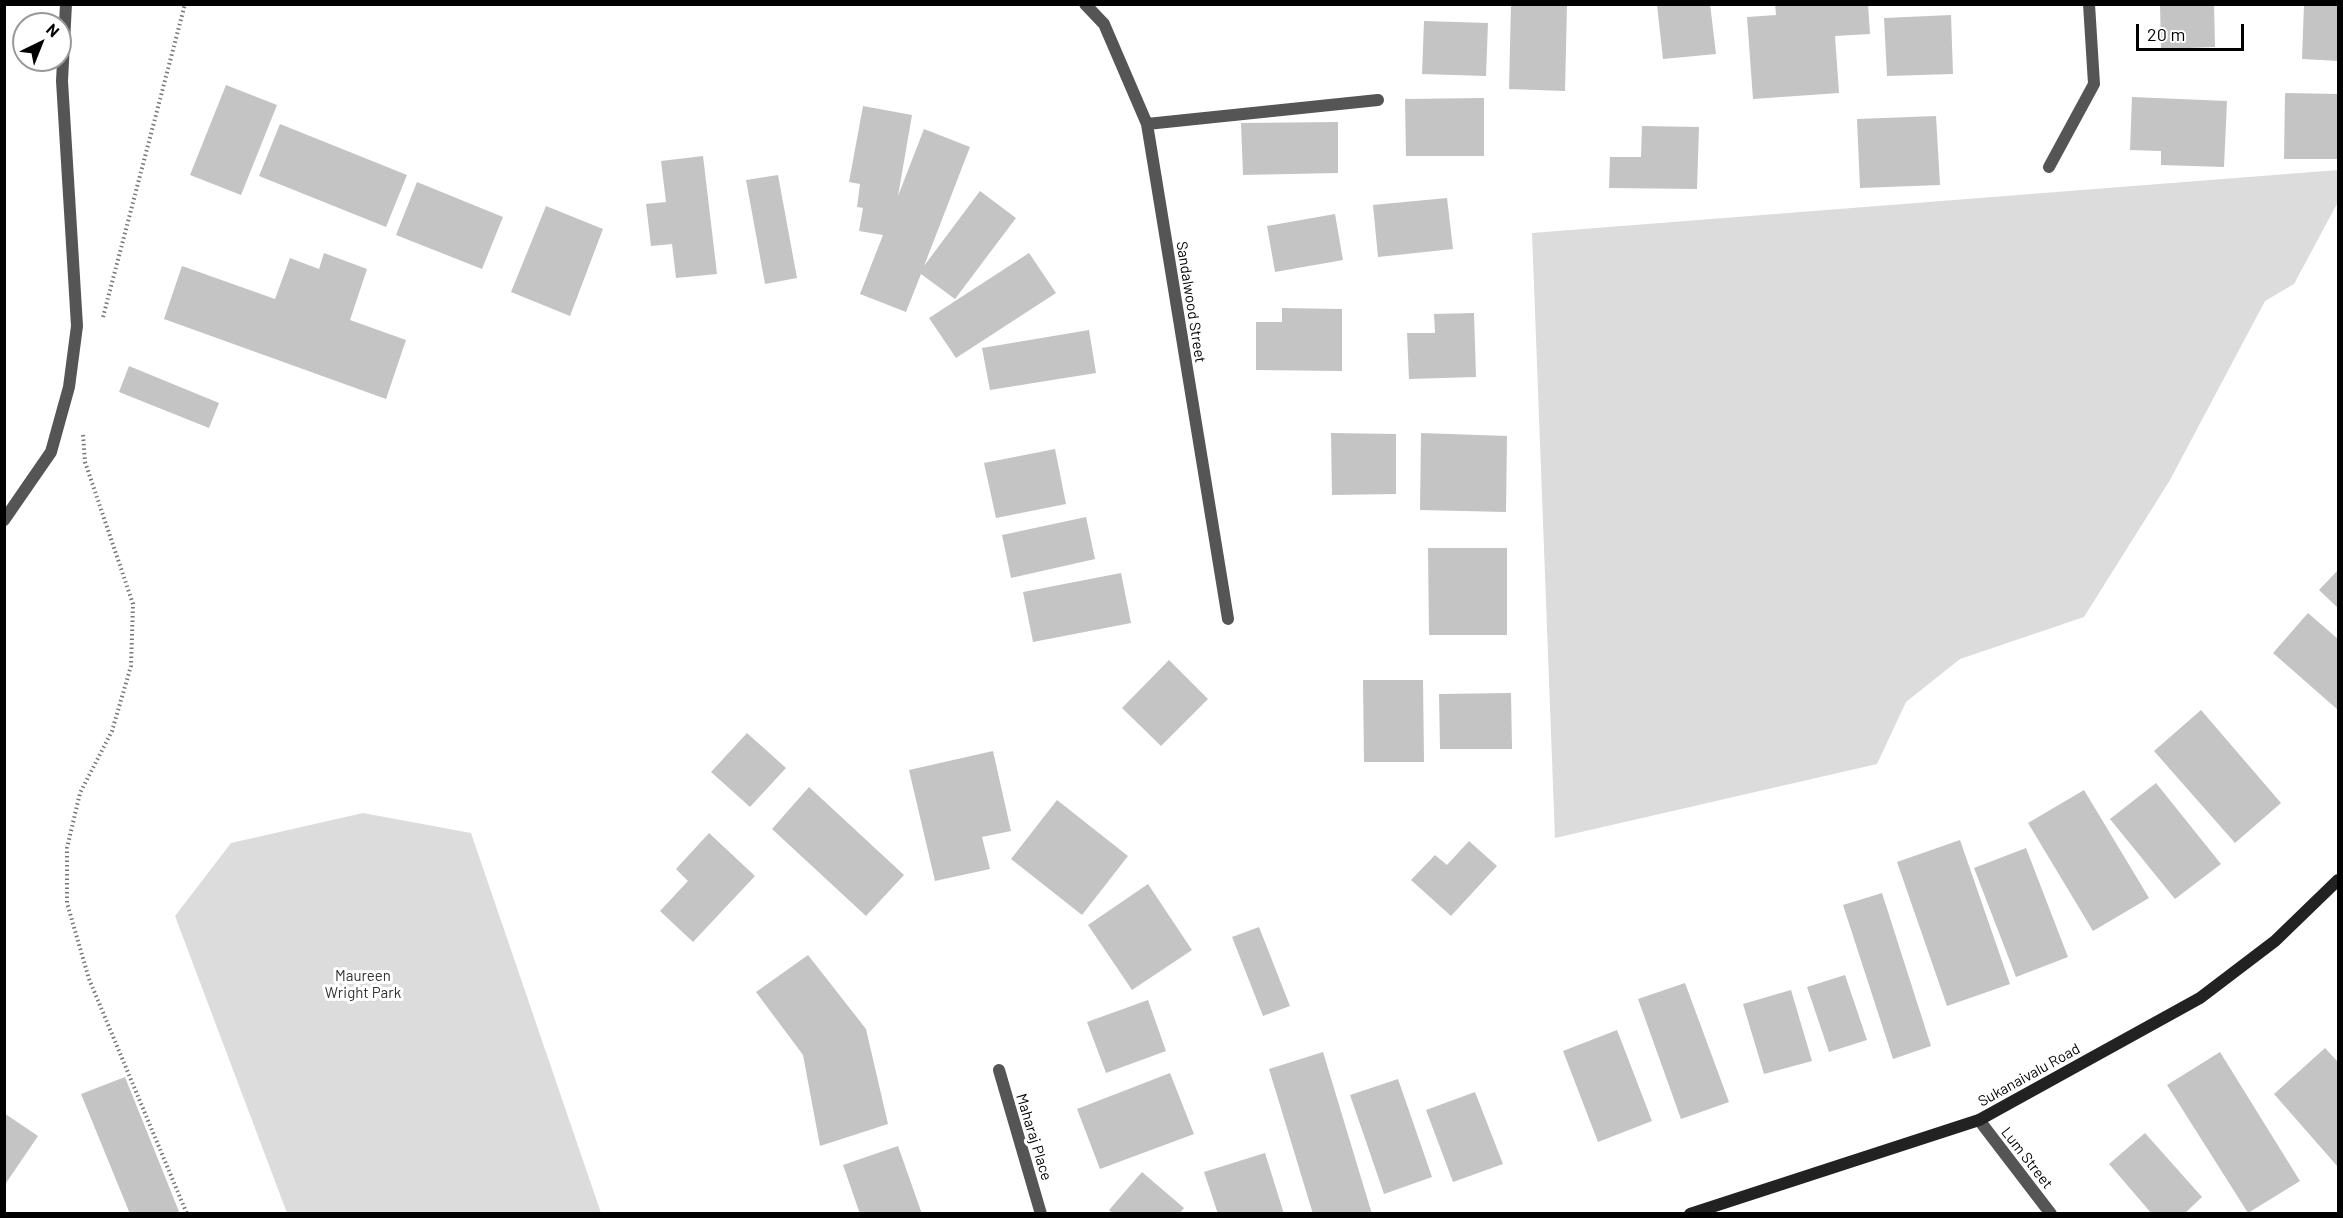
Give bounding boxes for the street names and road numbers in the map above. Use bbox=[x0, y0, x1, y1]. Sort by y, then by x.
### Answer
street label: Sandalwood Street bbox=[1173, 240, 1209, 364]
street label: Sukanaivalu Road bbox=[1975, 1040, 2083, 1110]
street label: Maharaj Place bbox=[1012, 1091, 1056, 1183]
street label: Lum Street bbox=[1997, 1124, 2057, 1192]

